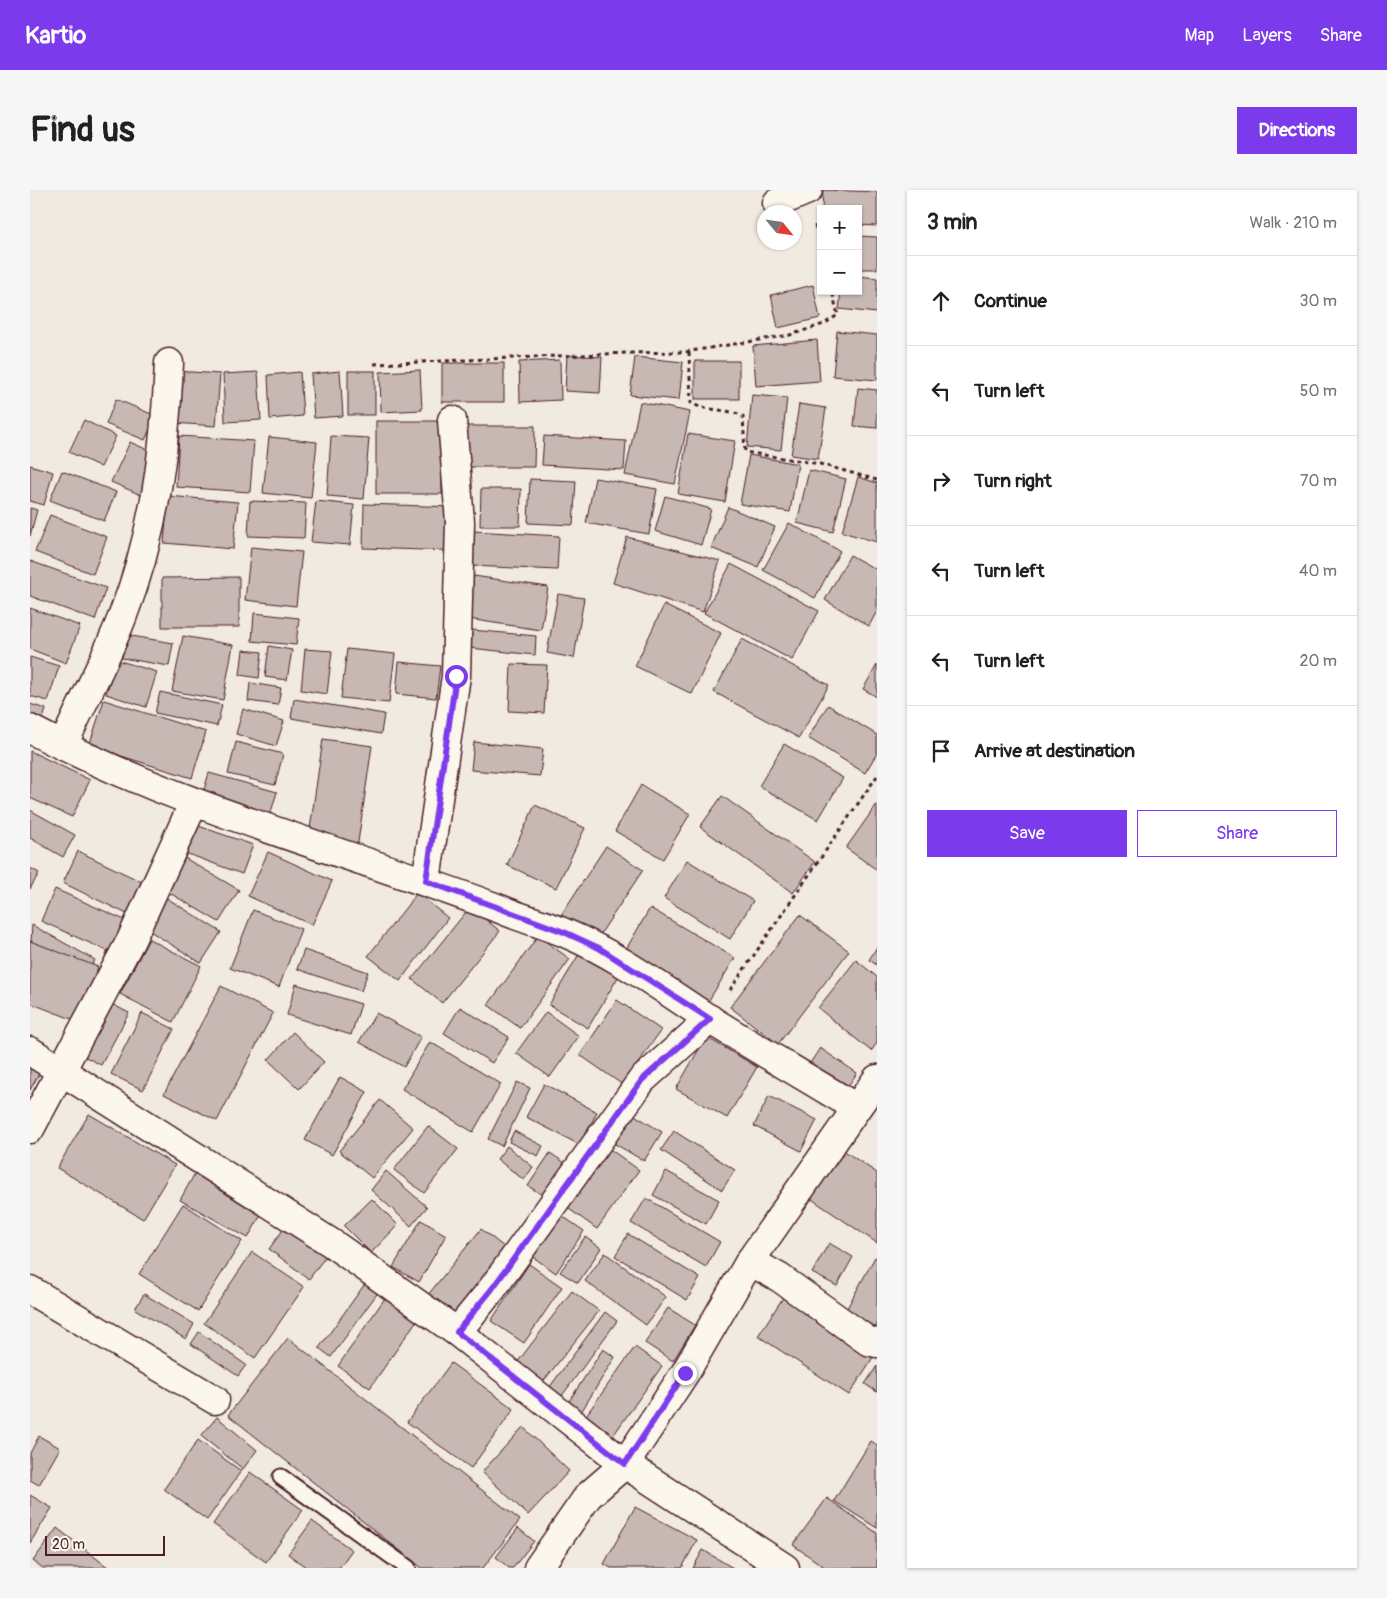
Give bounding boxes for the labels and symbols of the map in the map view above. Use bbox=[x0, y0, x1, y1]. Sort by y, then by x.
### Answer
north arrow bbox=[757, 205, 802, 250]
route start bbox=[445, 665, 468, 688]
route end bbox=[674, 1362, 697, 1385]
scale bar bbox=[45, 1533, 165, 1556]

